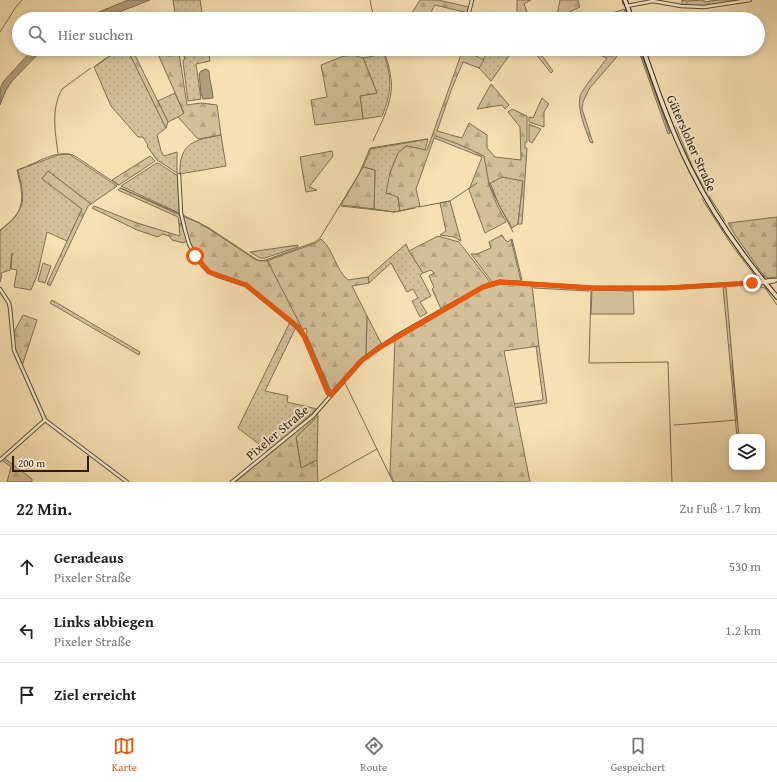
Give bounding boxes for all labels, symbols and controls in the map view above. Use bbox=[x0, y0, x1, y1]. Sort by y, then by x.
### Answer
search box bbox=[12, 12, 765, 56]
icon: search bbox=[26, 23, 48, 45]
text: Hier suchen bbox=[58, 24, 133, 45]
street label: Gütersloher Straße bbox=[662, 92, 721, 195]
route start bbox=[186, 247, 204, 265]
route end bbox=[743, 274, 761, 292]
street label: Pixeler Straße bbox=[242, 400, 313, 464]
map controls bbox=[729, 434, 765, 470]
button: layers bbox=[729, 434, 765, 470]
scale bar bbox=[12, 454, 89, 473]
text: 200 m bbox=[18, 455, 45, 471]
text: 22 Min. bbox=[16, 496, 72, 521]
text: Zu Fuß · 1.7 km bbox=[680, 499, 761, 518]
text: Geradeaus bbox=[54, 547, 124, 568]
icon: ahead bbox=[16, 556, 38, 578]
text: 530 m bbox=[729, 557, 761, 576]
text: Pixeler Straße bbox=[54, 568, 131, 587]
text: Links abbiegen bbox=[54, 611, 154, 632]
icon: left bbox=[16, 620, 38, 642]
text: 1.2 km bbox=[725, 621, 761, 640]
text: Pixeler Straße bbox=[54, 632, 131, 651]
icon: arrive bbox=[16, 684, 38, 706]
text: Ziel erreicht bbox=[54, 684, 136, 705]
tab: Karte bbox=[112, 735, 137, 775]
tab: Route bbox=[360, 735, 387, 775]
tab: Gespeichert bbox=[611, 735, 665, 775]

